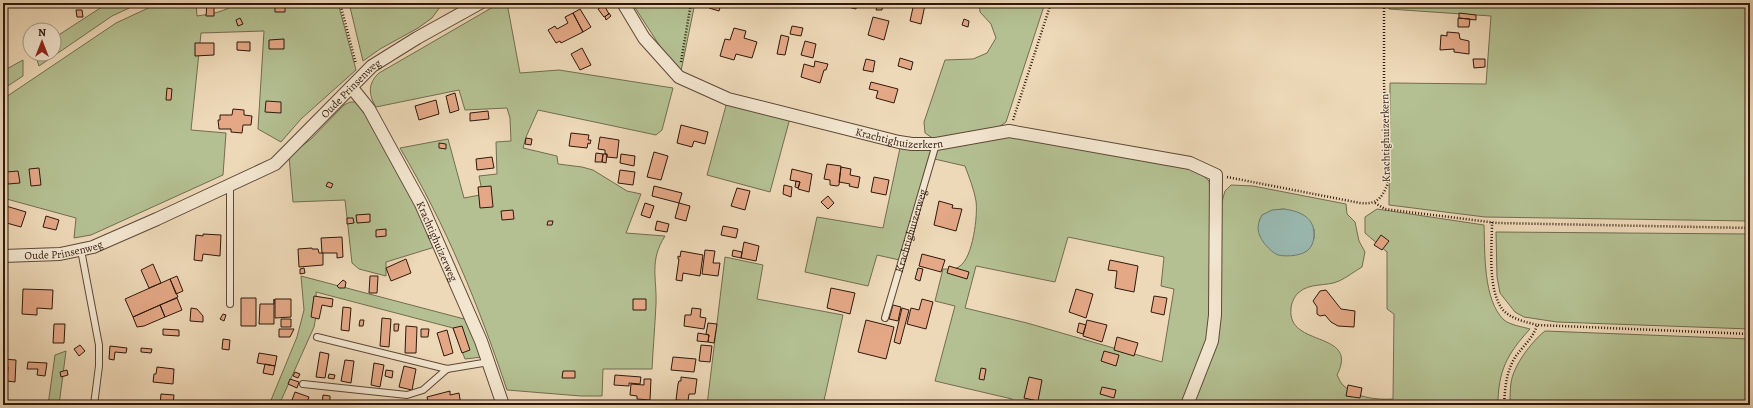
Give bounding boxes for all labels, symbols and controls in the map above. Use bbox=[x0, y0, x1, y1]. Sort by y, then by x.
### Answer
north arrow bbox=[22, 22, 62, 62]
text: N bbox=[38, 25, 46, 40]
street label: Oude Prinsenweg bbox=[318, 55, 384, 122]
street label: Krachtighuizerkern bbox=[1377, 94, 1394, 182]
street label: Krachtighuizerkern bbox=[854, 124, 944, 152]
street label: Krachtighuizerweg bbox=[892, 187, 931, 274]
street label: Krachtighuizerweg bbox=[413, 199, 461, 284]
street label: Oude Prinsenweg bbox=[24, 236, 106, 263]

